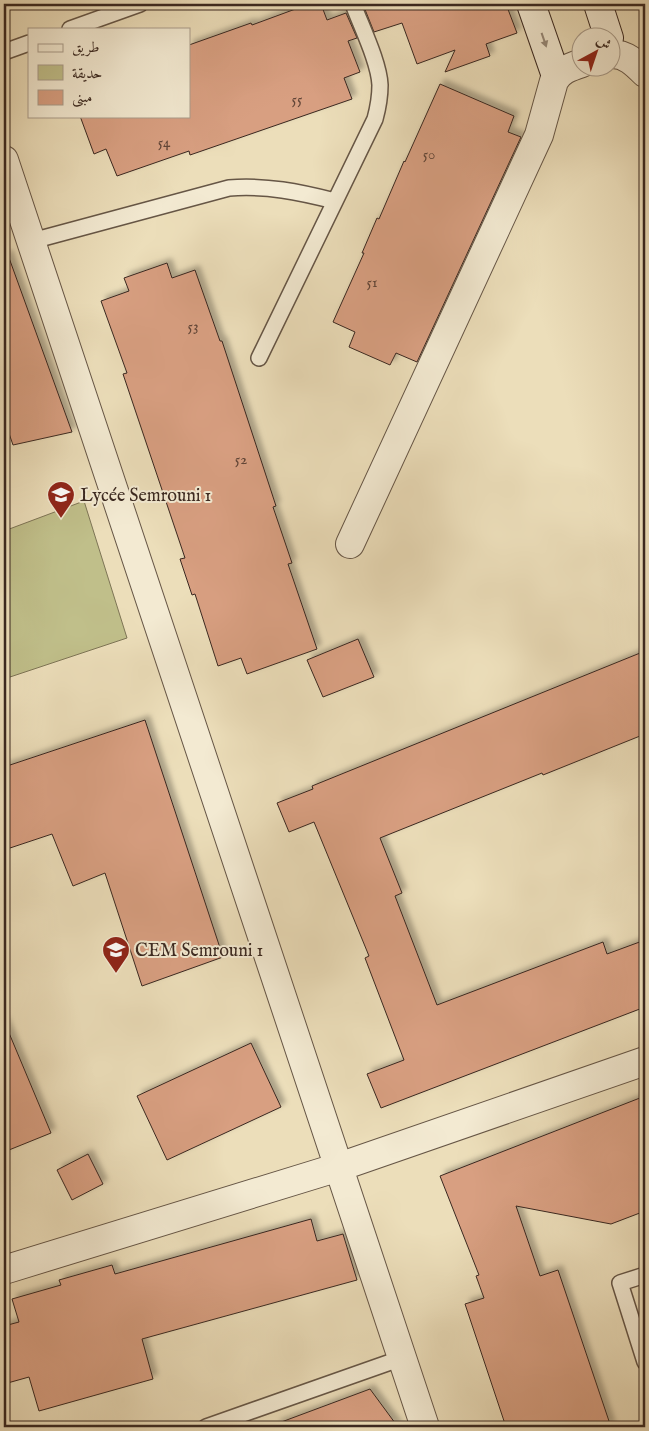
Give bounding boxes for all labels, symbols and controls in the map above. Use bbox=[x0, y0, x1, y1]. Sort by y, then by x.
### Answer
legend bbox=[28, 28, 190, 118]
north arrow bbox=[572, 28, 622, 78]
text: ش bbox=[593, 31, 615, 54]
one-way arrow bbox=[540, 33, 548, 48]
text: طريق bbox=[72, 38, 99, 57]
text: حديقة bbox=[72, 64, 102, 83]
text: مبنى bbox=[72, 88, 92, 108]
house number: 55 bbox=[292, 90, 303, 109]
house number: 54 bbox=[158, 133, 171, 152]
house number: 50 bbox=[423, 145, 435, 164]
house number: 51 bbox=[366, 273, 378, 292]
house number: 53 bbox=[187, 317, 199, 336]
house number: 52 bbox=[235, 450, 247, 469]
school or university icon: Lycée Semrouni 1 bbox=[46, 480, 76, 519]
place label: Lycée Semrouni 1 bbox=[80, 485, 211, 508]
school or university icon: CEM Semrouni 1 bbox=[101, 935, 131, 974]
place label: CEM Semrouni 1 bbox=[135, 940, 263, 963]

